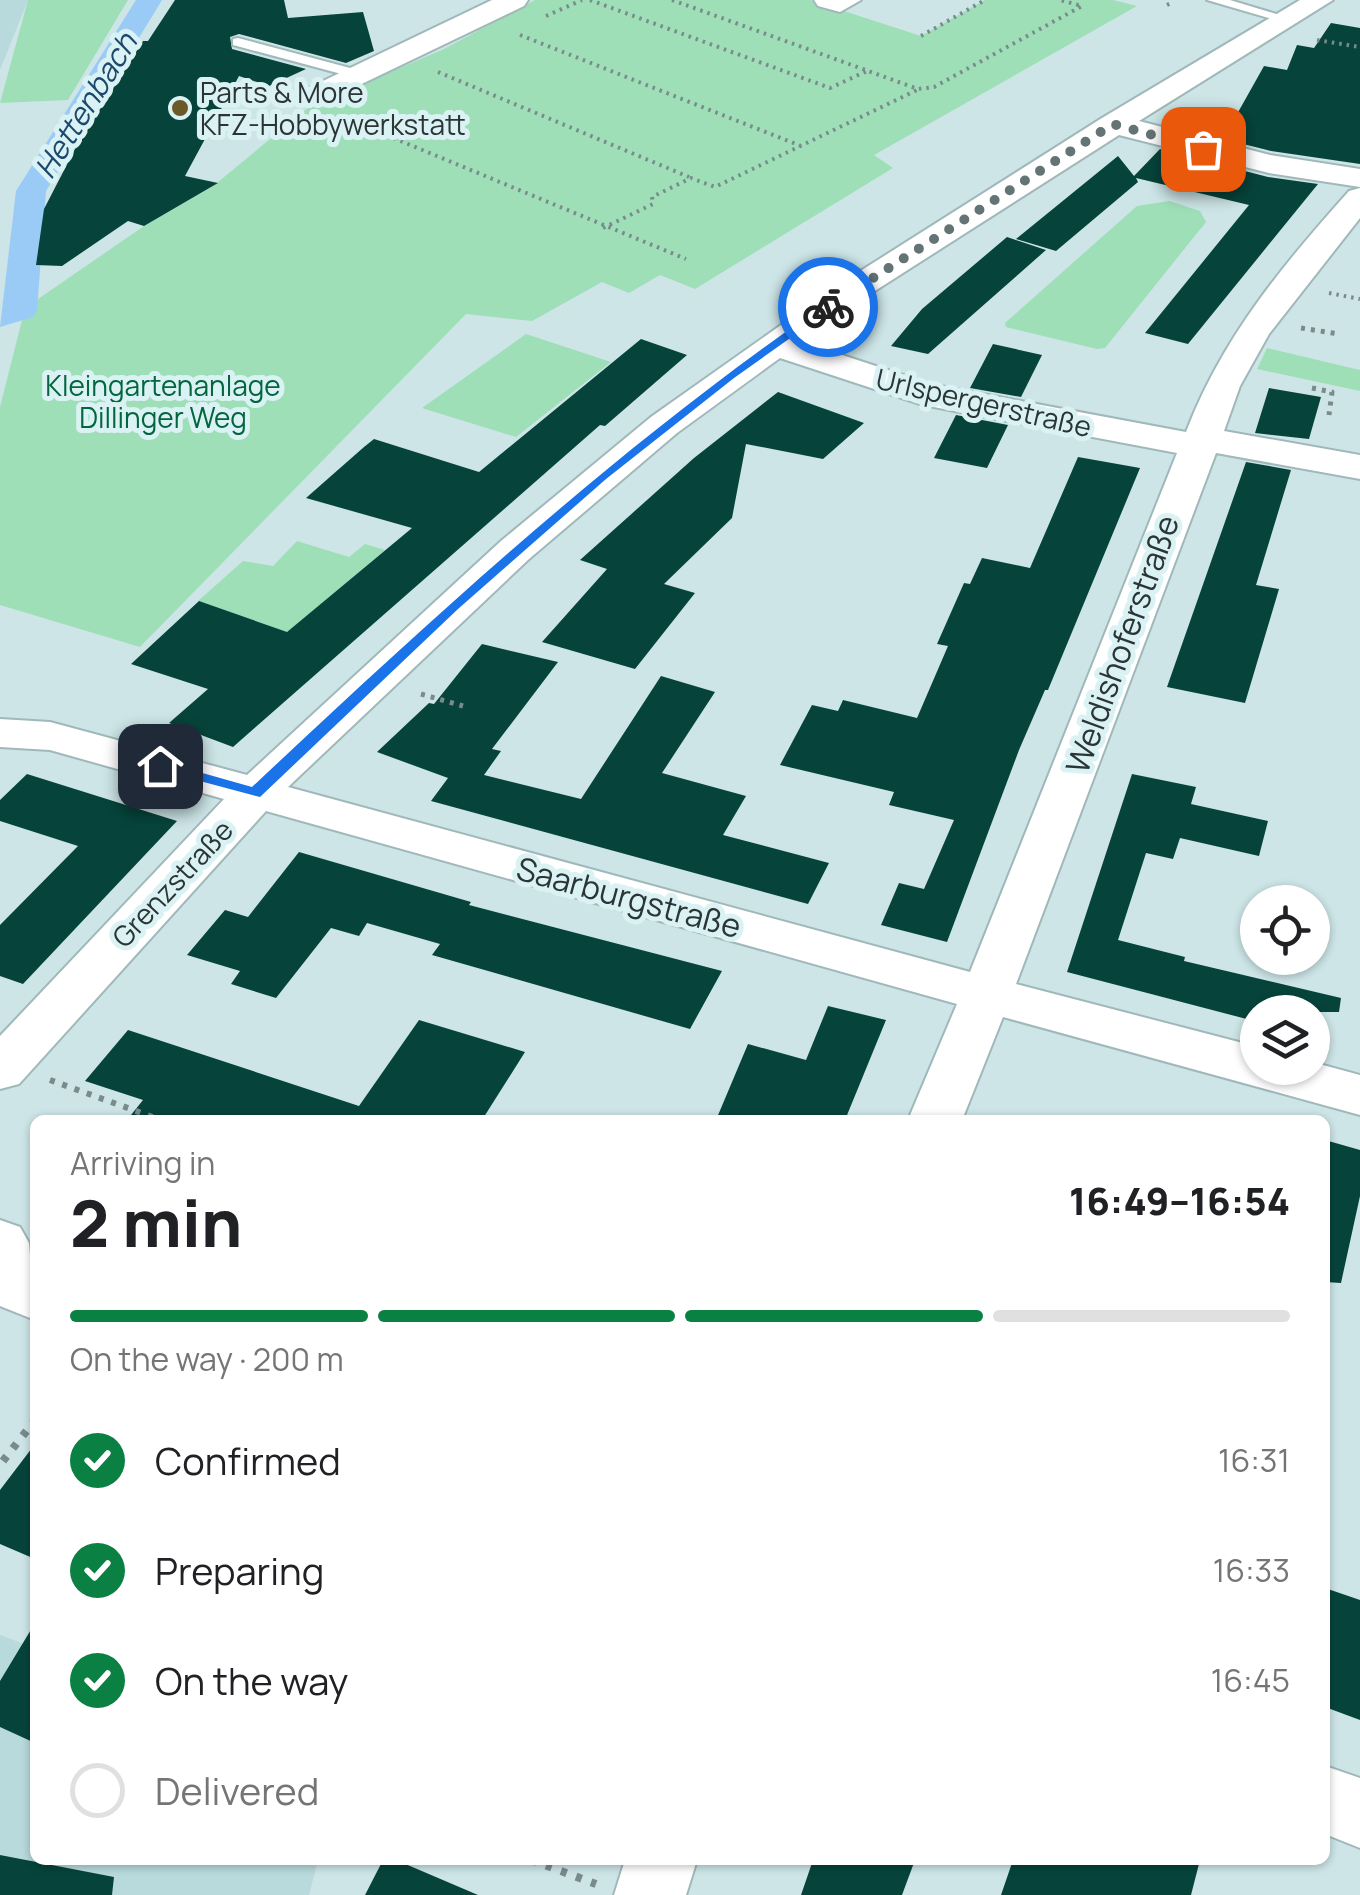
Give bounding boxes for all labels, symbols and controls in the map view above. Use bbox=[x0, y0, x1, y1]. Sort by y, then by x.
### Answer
water label: Hettenbach bbox=[24, 24, 146, 185]
place label: Parts & More KFZ-Hobbywerkstatt bbox=[200, 73, 466, 143]
marker: Parts & More KFZ-Hobbywerkstatt bbox=[169, 97, 191, 119]
pin bbox=[1161, 107, 1246, 192]
icon: bag bbox=[1176, 122, 1231, 177]
courier bbox=[778, 257, 878, 357]
icon: bike bbox=[801, 280, 856, 335]
street label: Urlspergerstraße bbox=[873, 359, 1095, 445]
park label: Kleingartenanlage Dillinger Weg bbox=[45, 366, 281, 436]
street label: Weldishoferstraße bbox=[1055, 509, 1189, 779]
pin bbox=[118, 724, 203, 809]
icon: home bbox=[133, 739, 188, 794]
street label: Grenzstraße bbox=[103, 811, 241, 955]
street label: Saarburgstraße bbox=[512, 846, 746, 948]
map controls bbox=[1240, 885, 1330, 1085]
button: locate bbox=[1240, 885, 1330, 975]
button: layers bbox=[1240, 995, 1330, 1085]
text: Arriving in bbox=[70, 1141, 215, 1185]
text: 16:49–16:54 bbox=[1069, 1174, 1290, 1226]
text: 2 min bbox=[70, 1178, 242, 1267]
text: On the way · 200 m bbox=[70, 1337, 344, 1381]
icon: check bbox=[70, 1433, 125, 1488]
text: Confirmed bbox=[155, 1434, 341, 1486]
text: 16:31 bbox=[1218, 1438, 1290, 1482]
icon: check bbox=[70, 1543, 125, 1598]
text: Preparing bbox=[155, 1544, 324, 1596]
text: 16:33 bbox=[1213, 1548, 1290, 1592]
icon: check bbox=[70, 1653, 125, 1708]
text: On the way bbox=[155, 1654, 348, 1706]
text: 16:45 bbox=[1211, 1658, 1290, 1702]
text: Delivered bbox=[155, 1764, 319, 1816]

